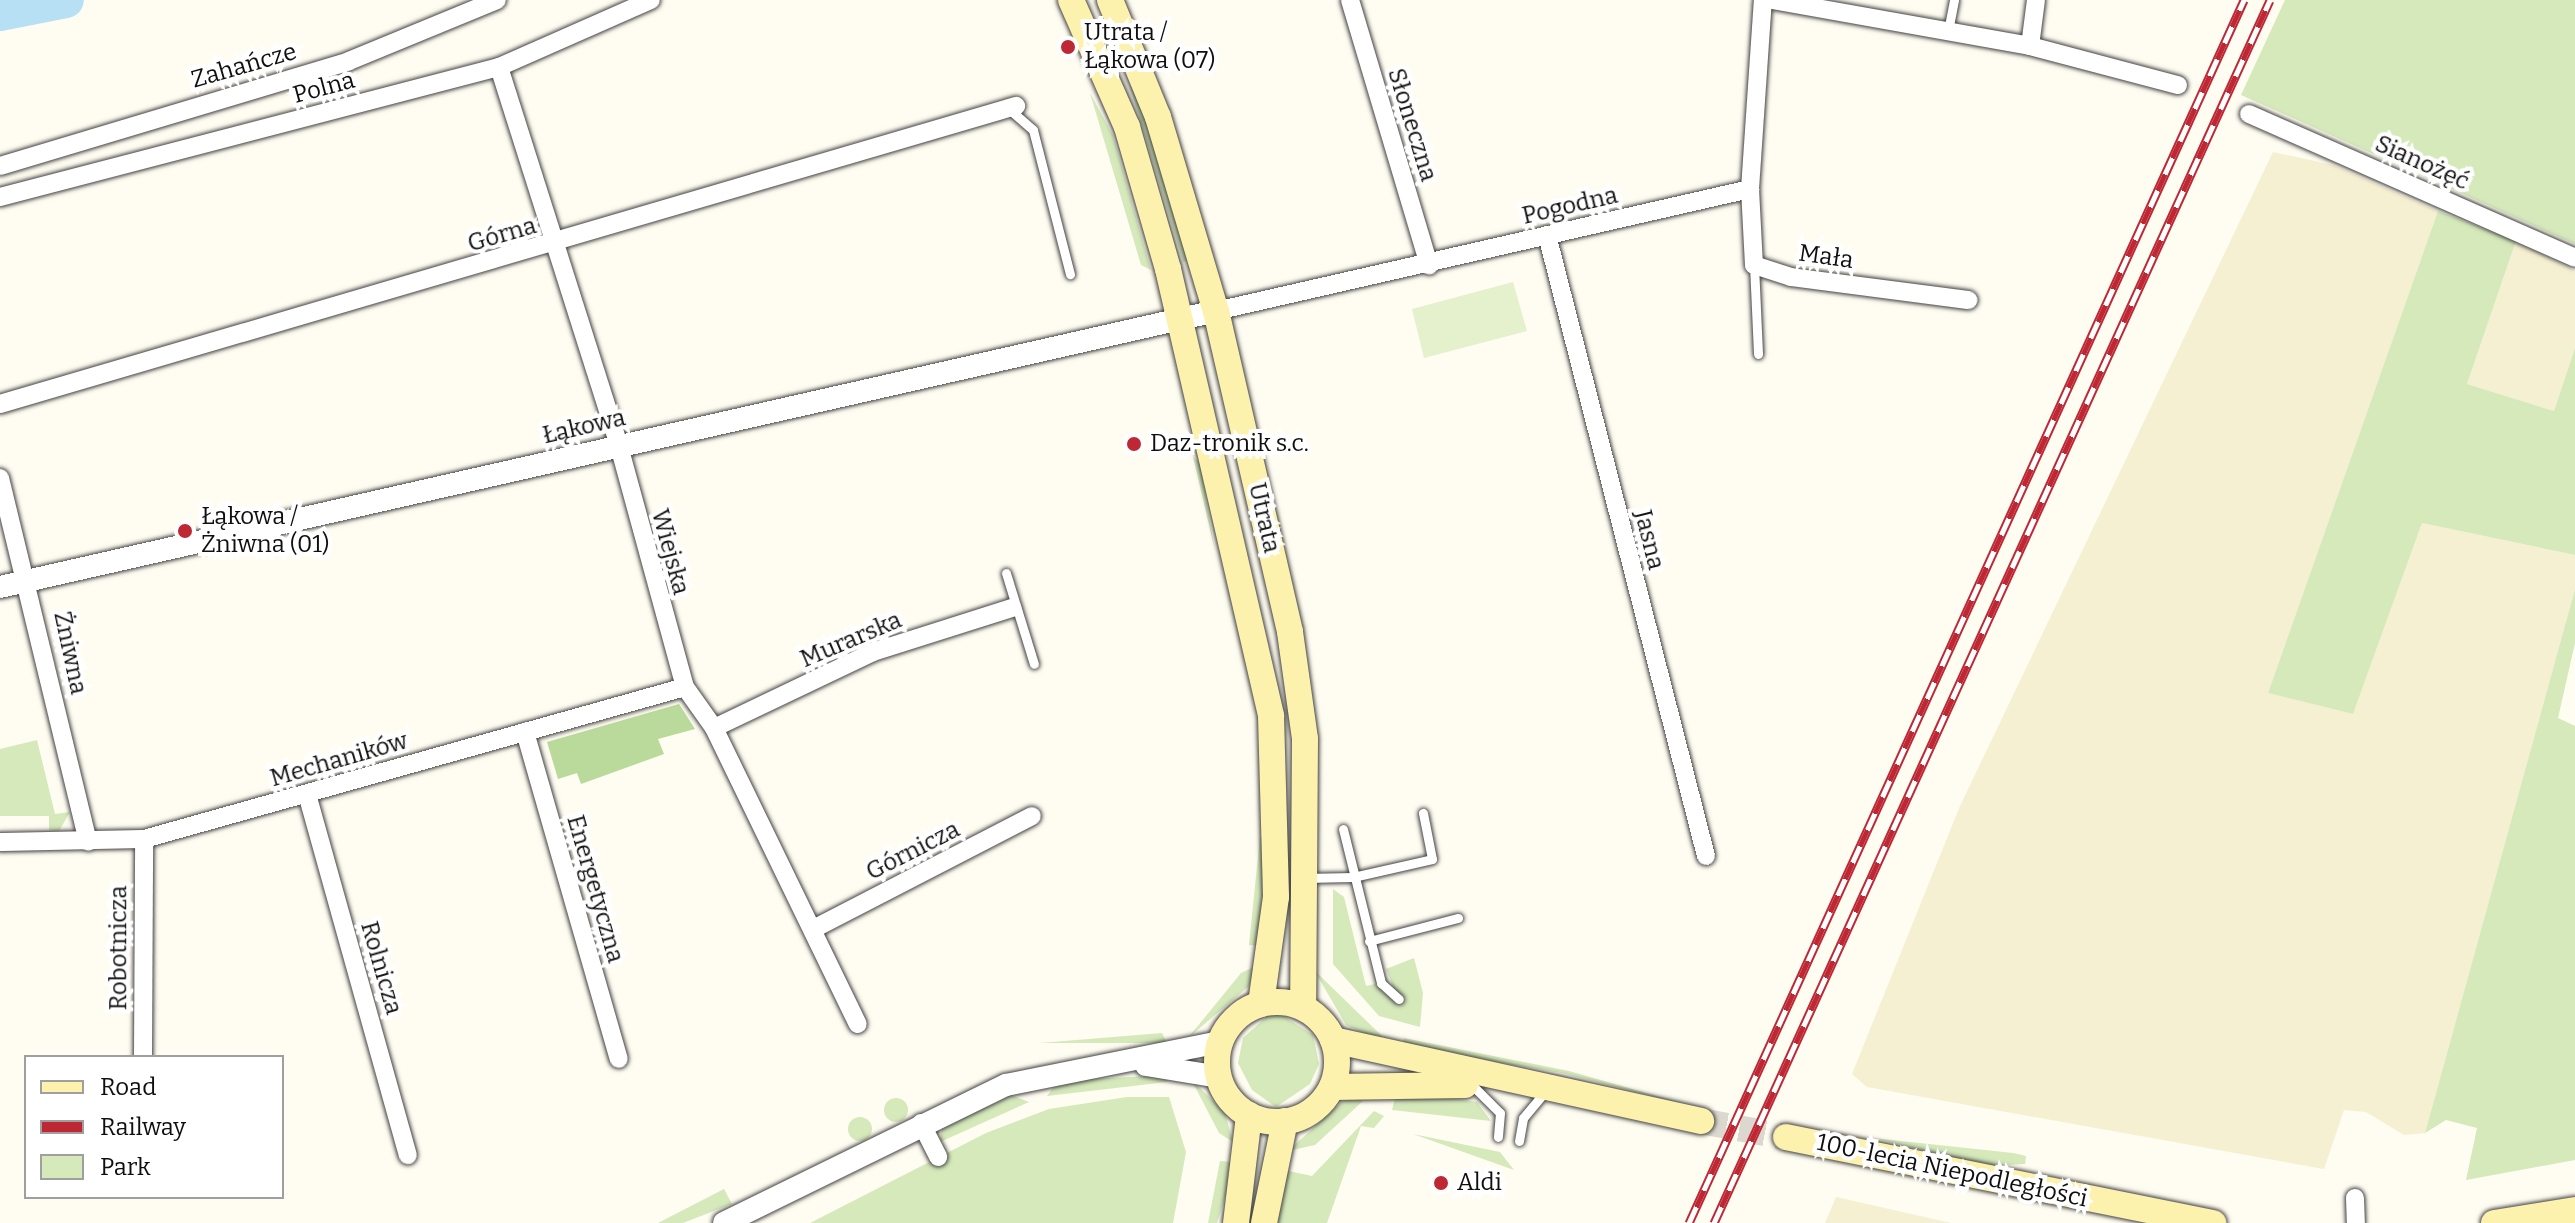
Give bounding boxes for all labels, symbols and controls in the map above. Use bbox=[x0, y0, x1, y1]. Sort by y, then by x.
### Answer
place label: Utrata / Łąkowa (07) bbox=[1084, 19, 1215, 75]
street label: Zahańcze bbox=[188, 37, 300, 95]
marker: Utrata / Łąkowa (07) bbox=[1059, 38, 1077, 56]
street label: Słoneczna bbox=[1381, 65, 1443, 185]
street label: Polna bbox=[290, 66, 358, 110]
street label: Sianożęć bbox=[2371, 130, 2473, 196]
street label: Pogodna bbox=[1519, 181, 1621, 231]
street label: Górna bbox=[464, 212, 540, 258]
street label: Mała bbox=[1797, 239, 1855, 275]
street label: Łąkowa bbox=[540, 403, 628, 451]
place label: Daz-tronik s.c. bbox=[1150, 430, 1309, 458]
marker: Daz-tronik s.c. bbox=[1125, 435, 1143, 453]
street label: Utrata bbox=[1242, 480, 1286, 556]
place label: Łąkowa / Żniwna (01) bbox=[201, 503, 329, 559]
street label: Wiejska bbox=[645, 506, 695, 598]
street label: Jasna bbox=[1628, 507, 1670, 573]
marker: Łąkowa / Żniwna (01) bbox=[176, 522, 194, 540]
street label: Murarska bbox=[796, 606, 906, 674]
street label: Żniwna bbox=[47, 609, 93, 697]
street label: Mechaników bbox=[267, 727, 411, 793]
street label: Energetyczna bbox=[560, 812, 630, 966]
street label: Górnicza bbox=[861, 815, 965, 887]
street label: Robotnicza bbox=[105, 886, 133, 1010]
street label: Rolnicza bbox=[354, 918, 408, 1018]
legend bbox=[24, 1055, 284, 1199]
text: Road bbox=[100, 1073, 156, 1101]
text: Railway bbox=[100, 1113, 186, 1141]
street label: 100-lecia Niepodległości bbox=[1814, 1128, 2090, 1214]
text: Park bbox=[100, 1153, 151, 1181]
place label: Aldi bbox=[1457, 1169, 1502, 1197]
marker: Aldi bbox=[1432, 1174, 1450, 1192]

